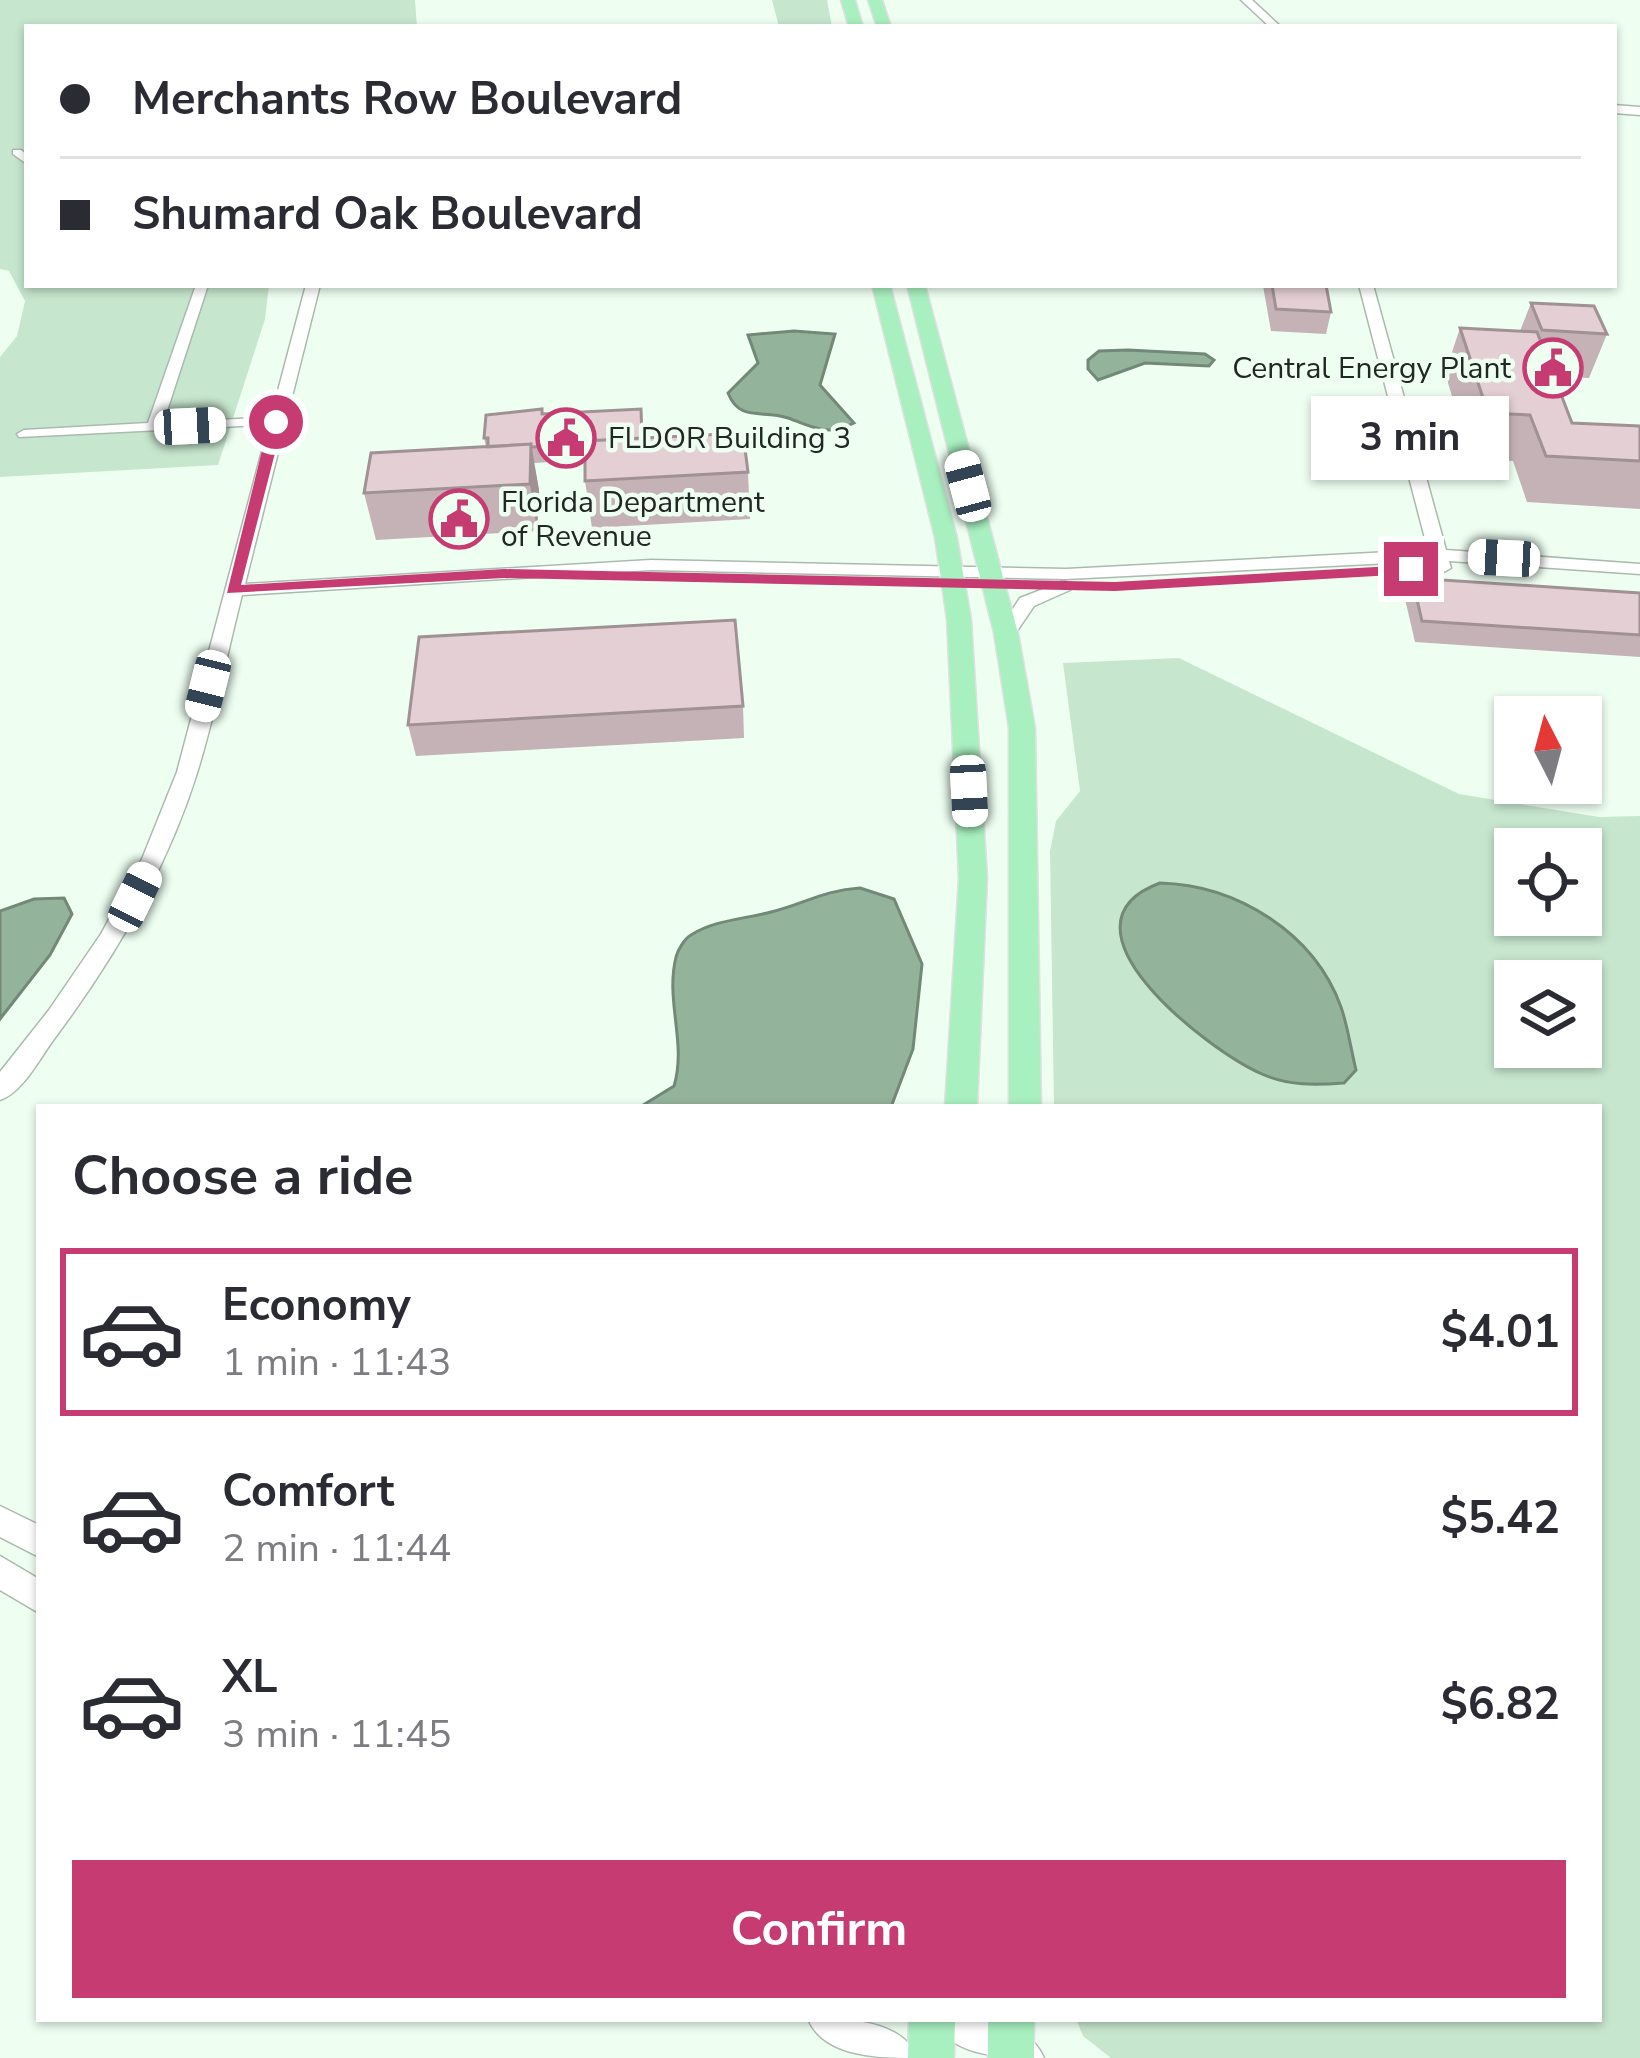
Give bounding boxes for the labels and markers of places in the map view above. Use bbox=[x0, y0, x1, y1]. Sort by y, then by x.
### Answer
public building icon: Central Energy Plant bbox=[1522, 337, 1584, 399]
place label: Central Energy Plant bbox=[1232, 348, 1511, 389]
public building icon: FLDOR Building 3 bbox=[535, 407, 597, 469]
place label: FLDOR Building 3 bbox=[608, 418, 851, 459]
place label: Florida Department of Revenue bbox=[501, 482, 765, 557]
public building icon: Florida Department of Revenue bbox=[428, 488, 490, 550]

